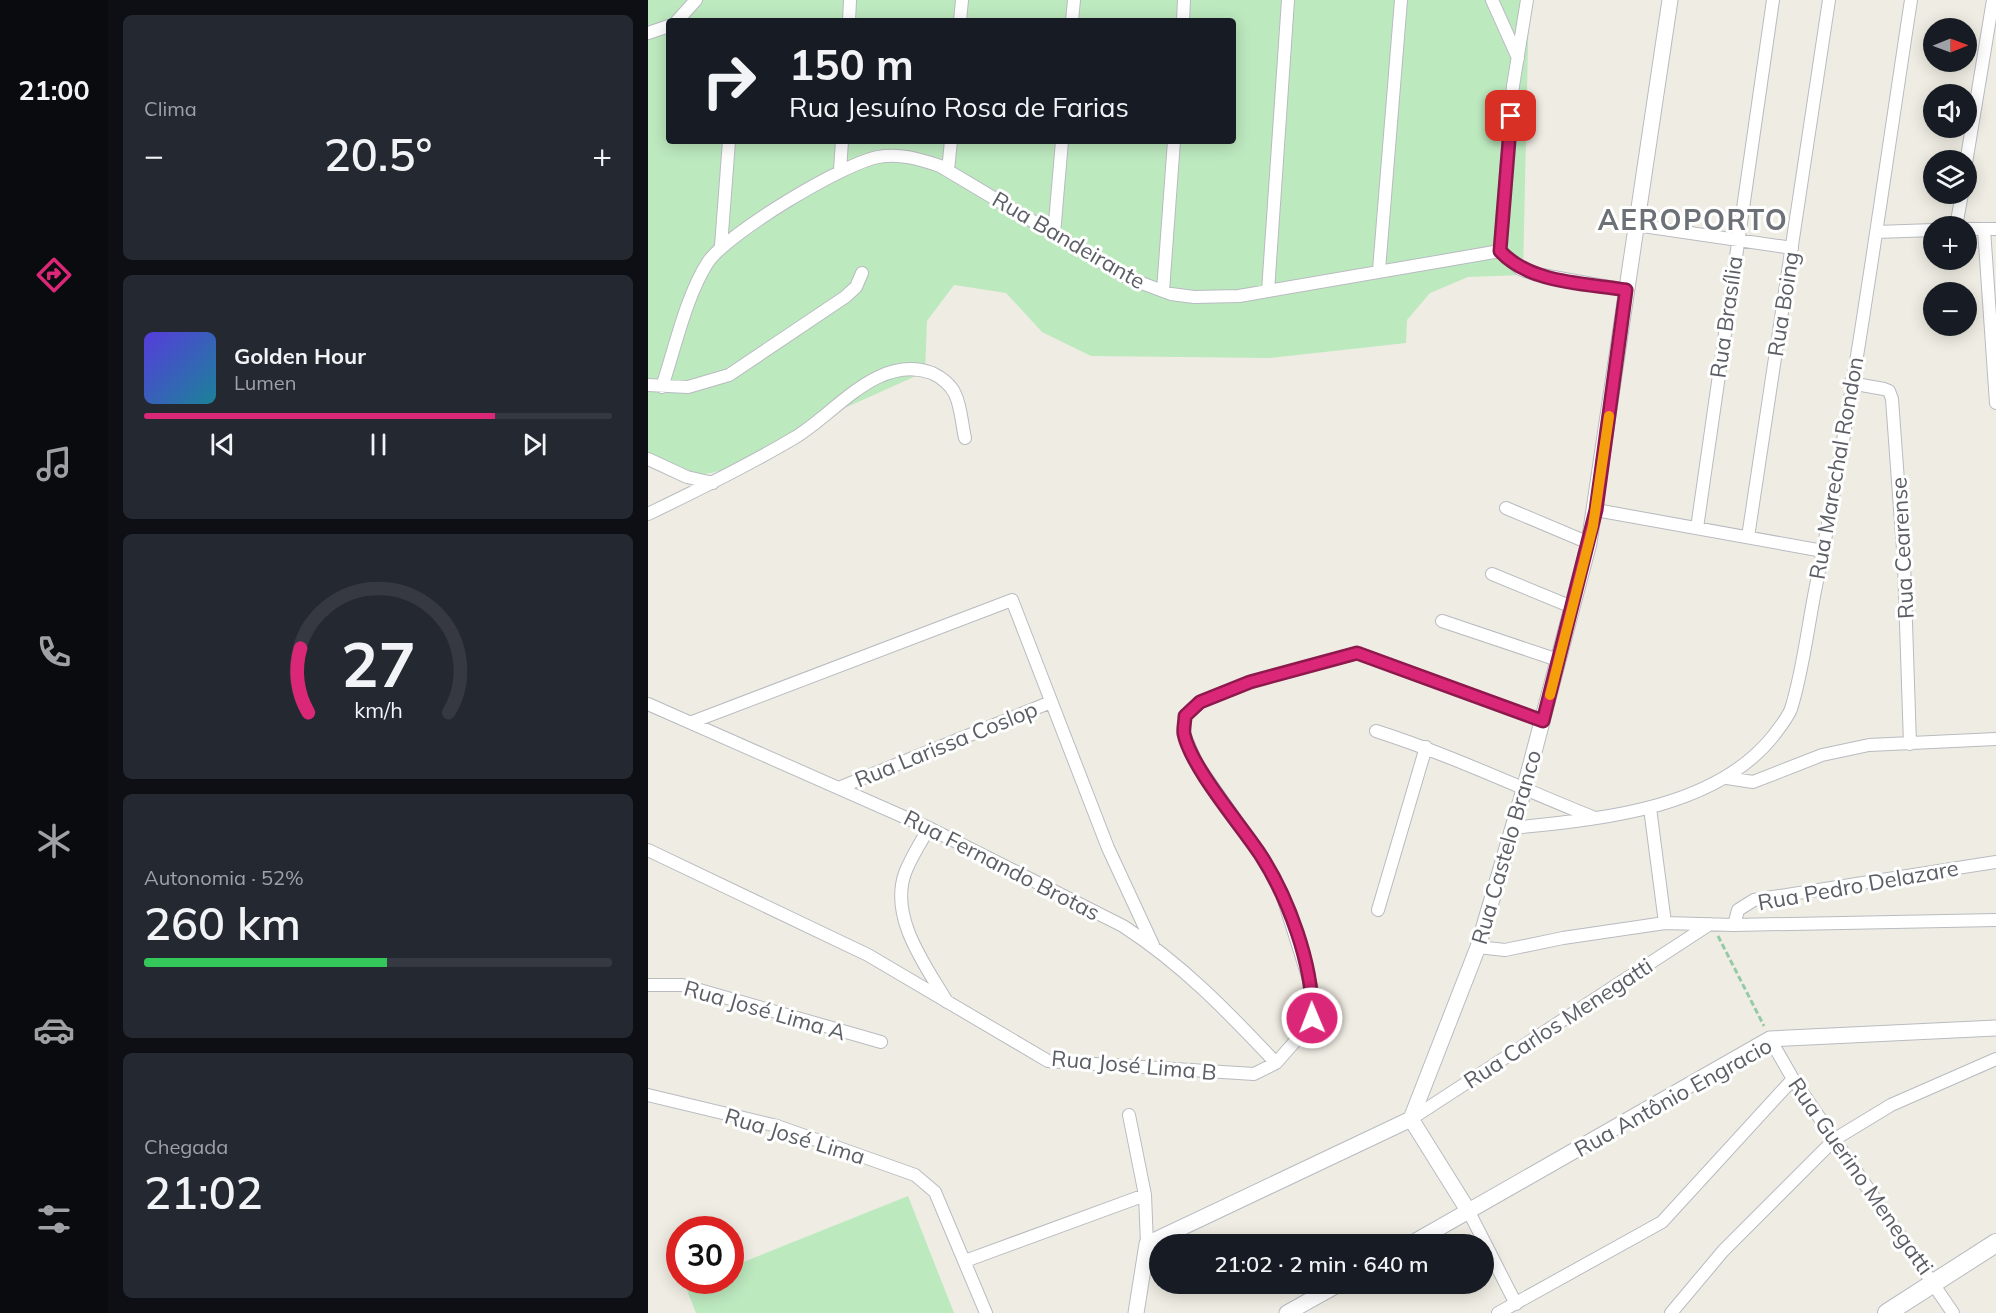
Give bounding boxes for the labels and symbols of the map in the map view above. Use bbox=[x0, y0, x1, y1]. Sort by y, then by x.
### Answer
north arrow bbox=[1923, 18, 1977, 72]
pin bbox=[1485, 90, 1536, 141]
street label: Rua Bandeirante bbox=[988, 185, 1150, 295]
district label: AEROPORTO bbox=[1598, 202, 1788, 237]
street label: Rua Boing bbox=[1761, 250, 1805, 358]
street label: Rua Brasília bbox=[1704, 254, 1748, 380]
street label: Rua Marechal Rondon bbox=[1803, 354, 1869, 582]
street label: Rua Cearense bbox=[1884, 476, 1920, 620]
street label: Rua Larissa Coslop bbox=[850, 695, 1042, 793]
street label: Rua Castelo Branco bbox=[1465, 747, 1547, 947]
street label: Rua Fernando Brotas bbox=[899, 803, 1105, 927]
street label: Rua Pedro Delazare bbox=[1756, 854, 1960, 916]
street label: Rua Carlos Menegatti bbox=[1458, 951, 1658, 1095]
street label: Rua José Lima A bbox=[681, 974, 849, 1046]
position arrow bbox=[1280, 986, 1344, 1050]
street label: Rua Antônio Engracio bbox=[1569, 1031, 1777, 1163]
street label: Rua José Lima B bbox=[1050, 1044, 1218, 1086]
street label: Rua Guerino Menegatti bbox=[1782, 1072, 1940, 1280]
street label: Rua José Lima bbox=[722, 1101, 868, 1171]
speed limit sign: 30 bbox=[666, 1216, 744, 1294]

